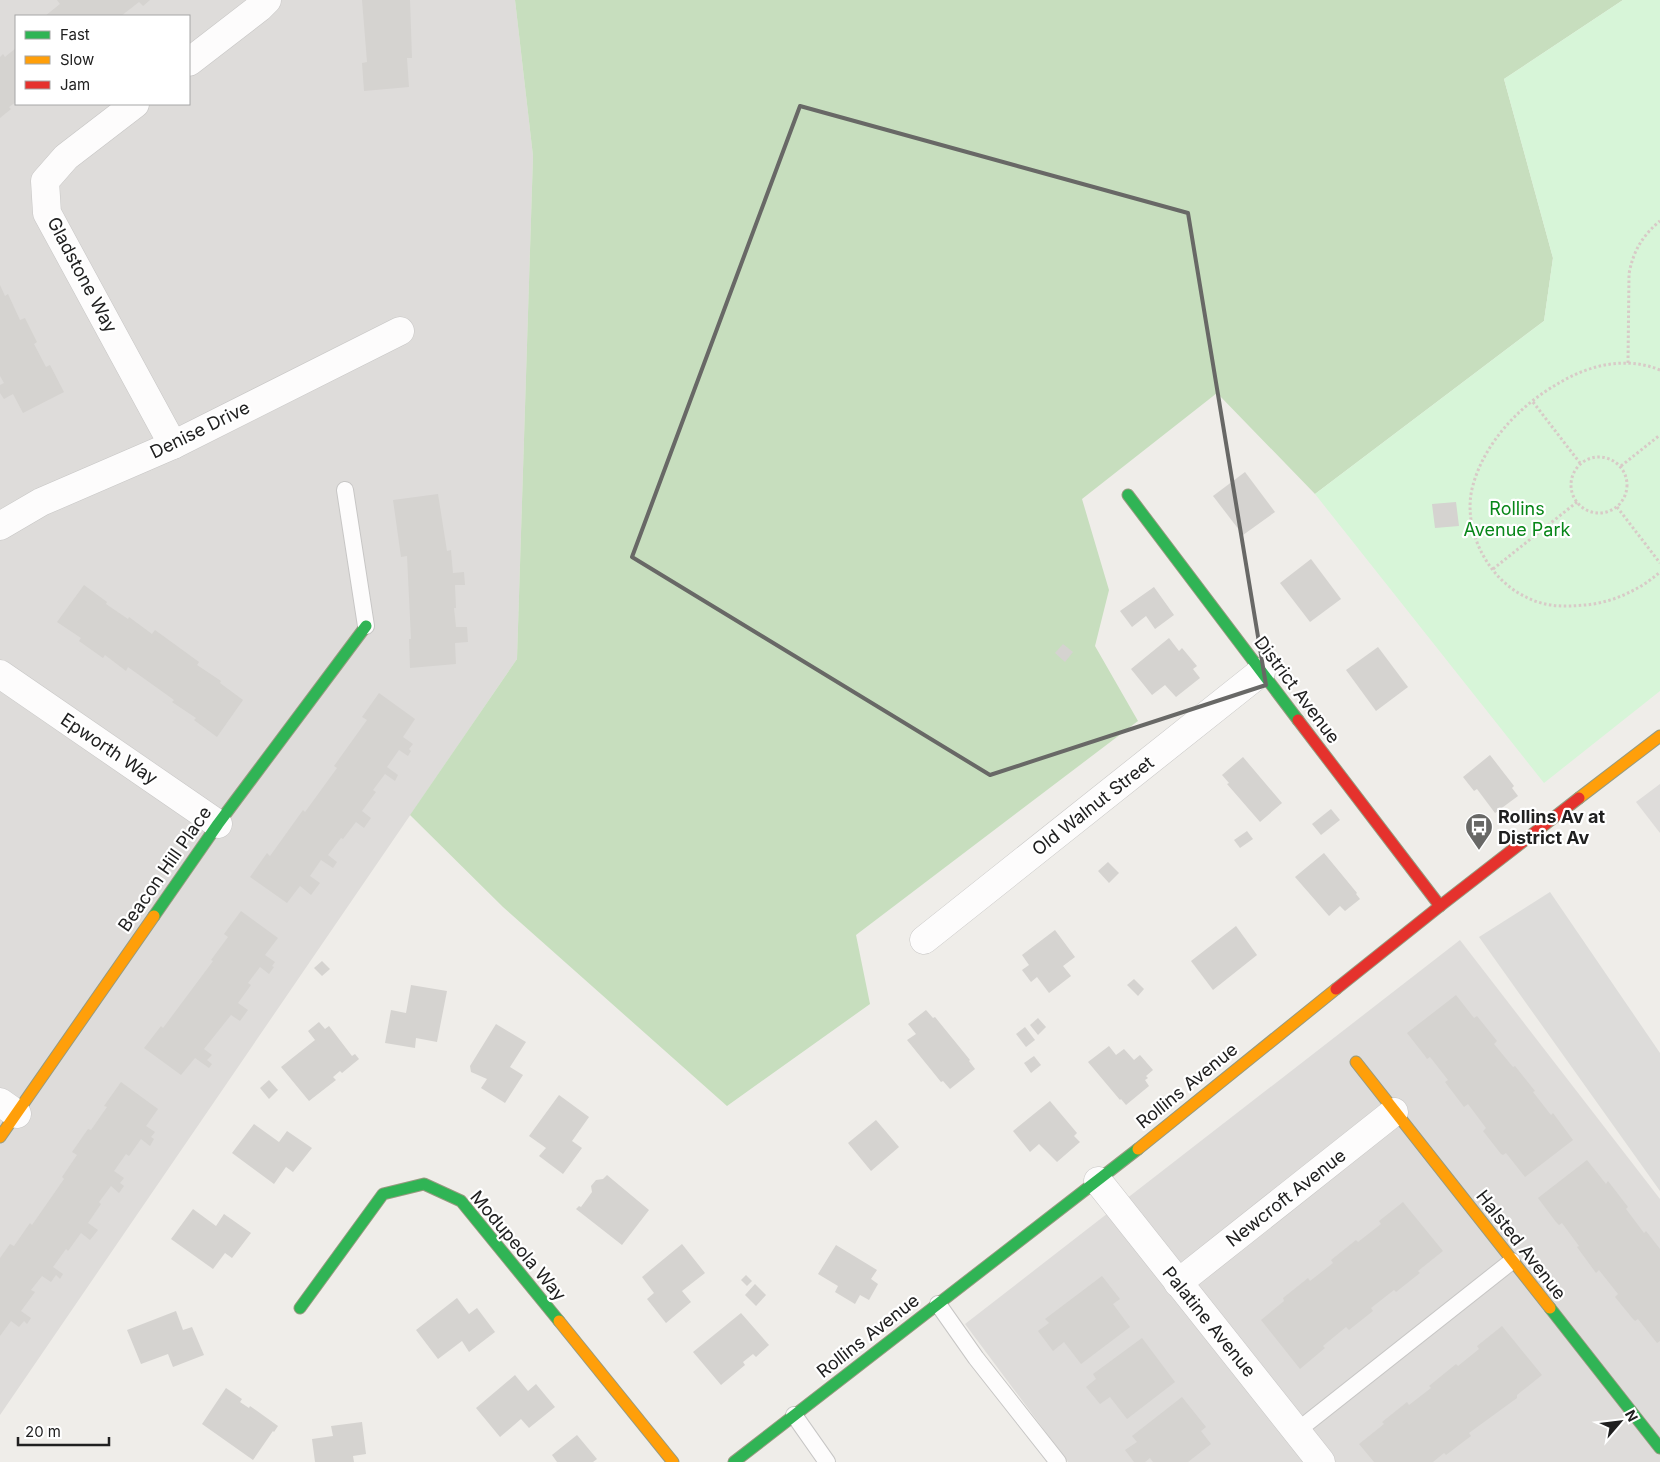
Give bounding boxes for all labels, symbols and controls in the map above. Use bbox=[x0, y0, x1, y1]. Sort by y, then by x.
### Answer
legend bbox=[15, 15, 190, 105]
text: Fast bbox=[60, 25, 90, 44]
text: Slow bbox=[60, 50, 94, 69]
text: Jam bbox=[60, 75, 90, 94]
street label: Gladstone Way bbox=[43, 213, 122, 336]
street label: Denise Drive bbox=[147, 396, 253, 463]
park label: Rollins Avenue Park bbox=[1464, 498, 1571, 540]
street label: District Avenue bbox=[1250, 632, 1344, 747]
street label: Epworth Way bbox=[57, 709, 162, 789]
street label: Old Walnut Street bbox=[1028, 752, 1158, 860]
street label: Beacon Hill Place bbox=[114, 802, 216, 935]
place label: Rollins Av at District Av bbox=[1498, 806, 1606, 848]
bus stop icon: Rollins Av at District Av bbox=[1464, 812, 1494, 851]
street label: Rollins Avenue bbox=[1132, 1039, 1241, 1133]
street label: Newcroft Avenue bbox=[1222, 1144, 1350, 1251]
street label: Modupeola Way bbox=[466, 1186, 571, 1305]
street label: Halsted Avenue bbox=[1472, 1186, 1571, 1304]
street label: Palatine Avenue bbox=[1159, 1262, 1260, 1381]
street label: Rollins Avenue bbox=[813, 1289, 923, 1382]
north arrow bbox=[1595, 1397, 1645, 1447]
text: N bbox=[1622, 1407, 1642, 1424]
scale bar bbox=[18, 1414, 109, 1446]
text: 20 m bbox=[25, 1422, 61, 1441]

